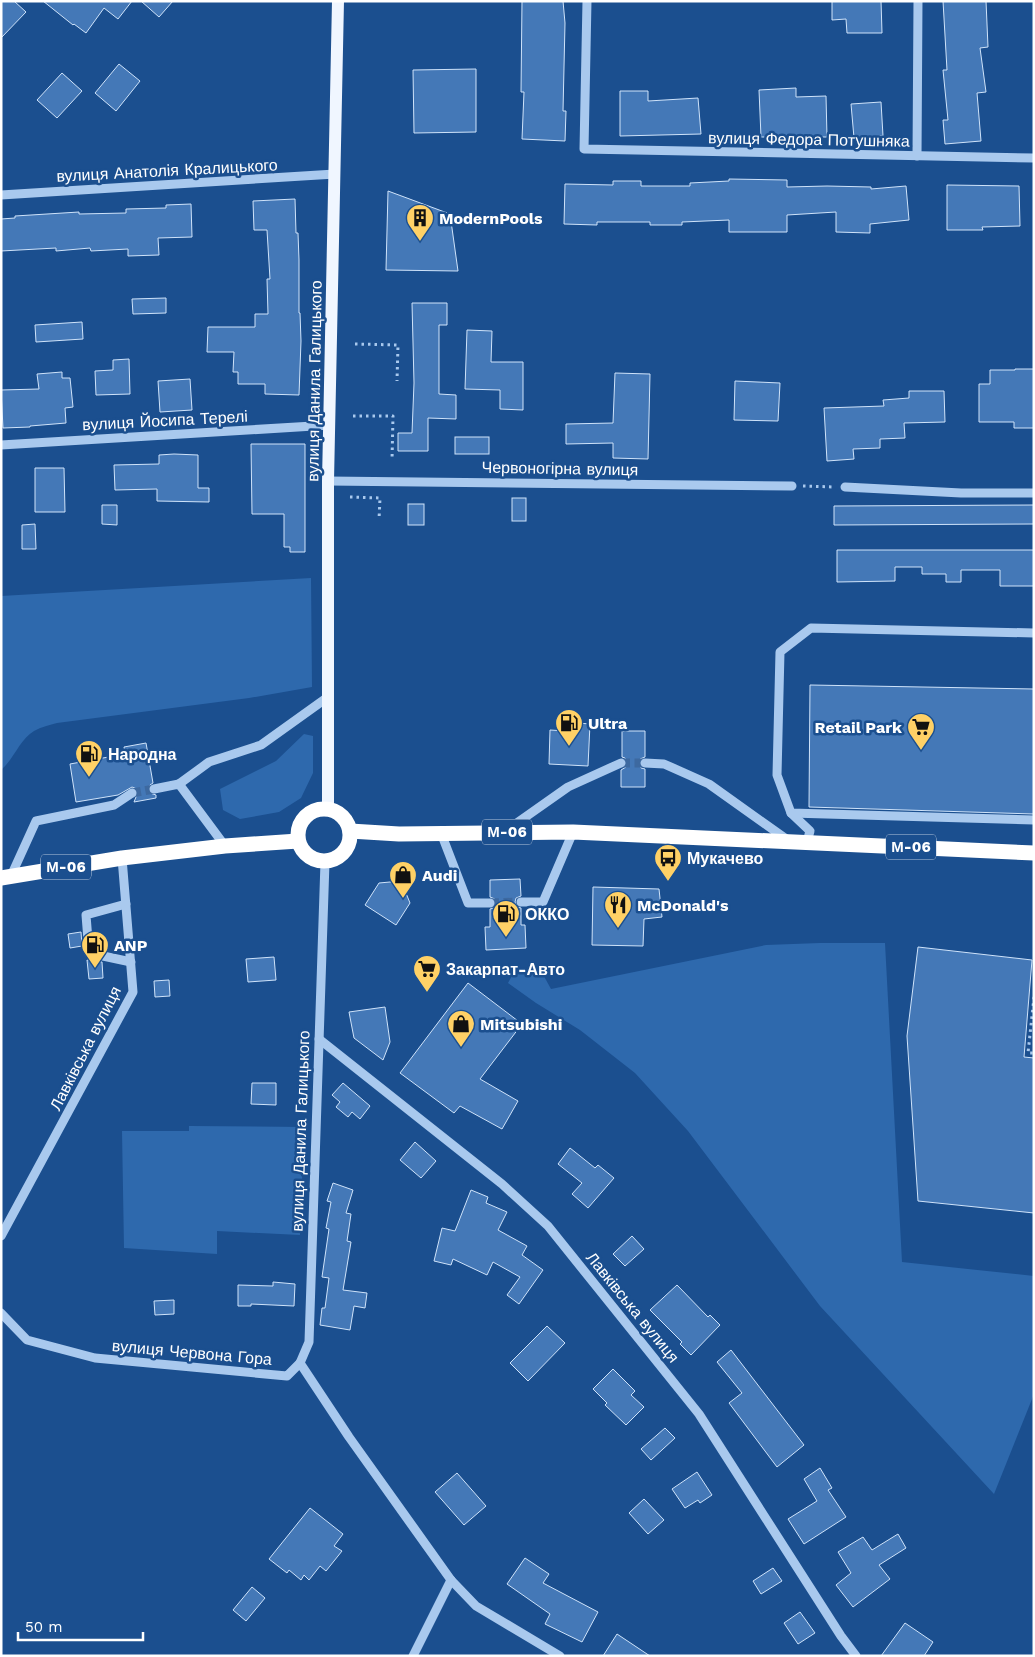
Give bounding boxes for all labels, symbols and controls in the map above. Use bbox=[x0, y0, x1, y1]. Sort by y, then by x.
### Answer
street label: вулиця Федора Потушняка bbox=[708, 128, 910, 151]
street label: вулиця Анатолія Кралицького bbox=[56, 155, 278, 186]
building icon: ModernPools bbox=[405, 203, 435, 242]
place label: ModernPools bbox=[439, 209, 543, 228]
street label: вулиця Данила Галицького bbox=[303, 280, 326, 482]
street label: вулиця Йосипа Терелі bbox=[82, 407, 248, 434]
street label: Червоногірна вулиця bbox=[481, 458, 639, 479]
fuel station icon: Ultra bbox=[554, 708, 584, 747]
supermarket icon: Retail Park bbox=[906, 712, 936, 751]
place label: Ultra bbox=[588, 714, 628, 733]
place label: Retail Park bbox=[815, 718, 902, 737]
fuel station icon: Народна bbox=[74, 739, 104, 778]
place label: Народна bbox=[108, 745, 177, 764]
road number: М-06 bbox=[482, 820, 532, 844]
road number: М-06 bbox=[886, 834, 936, 860]
bus stop icon: Мукачево bbox=[653, 843, 683, 882]
place label: Мукачево bbox=[687, 849, 764, 868]
road number: М-06 bbox=[41, 854, 91, 880]
shop icon: Audi bbox=[388, 860, 418, 899]
place label: Audi bbox=[422, 866, 457, 885]
restaurant icon: McDonald's bbox=[603, 890, 633, 929]
place label: McDonald's bbox=[637, 896, 729, 915]
fuel station icon: ОККО bbox=[491, 899, 521, 938]
place label: ОККО bbox=[525, 905, 569, 924]
fuel station icon: ANP bbox=[80, 930, 110, 969]
place label: ANP bbox=[114, 936, 148, 955]
supermarket icon: Закарпат-Авто bbox=[412, 954, 442, 993]
place label: Закарпат-Авто bbox=[446, 960, 565, 979]
street label: Лавківська вулиця bbox=[46, 983, 125, 1113]
shop icon: Mitsubishi bbox=[446, 1009, 476, 1048]
place label: Mitsubishi bbox=[480, 1015, 562, 1034]
street label: вулиця Данила Галицького bbox=[287, 1030, 314, 1232]
street label: Лавківська вулиця bbox=[582, 1248, 683, 1366]
street label: вулиця Червона Гора bbox=[111, 1336, 273, 1369]
scale bar bbox=[18, 1610, 142, 1642]
text: 50 m bbox=[25, 1618, 62, 1636]

